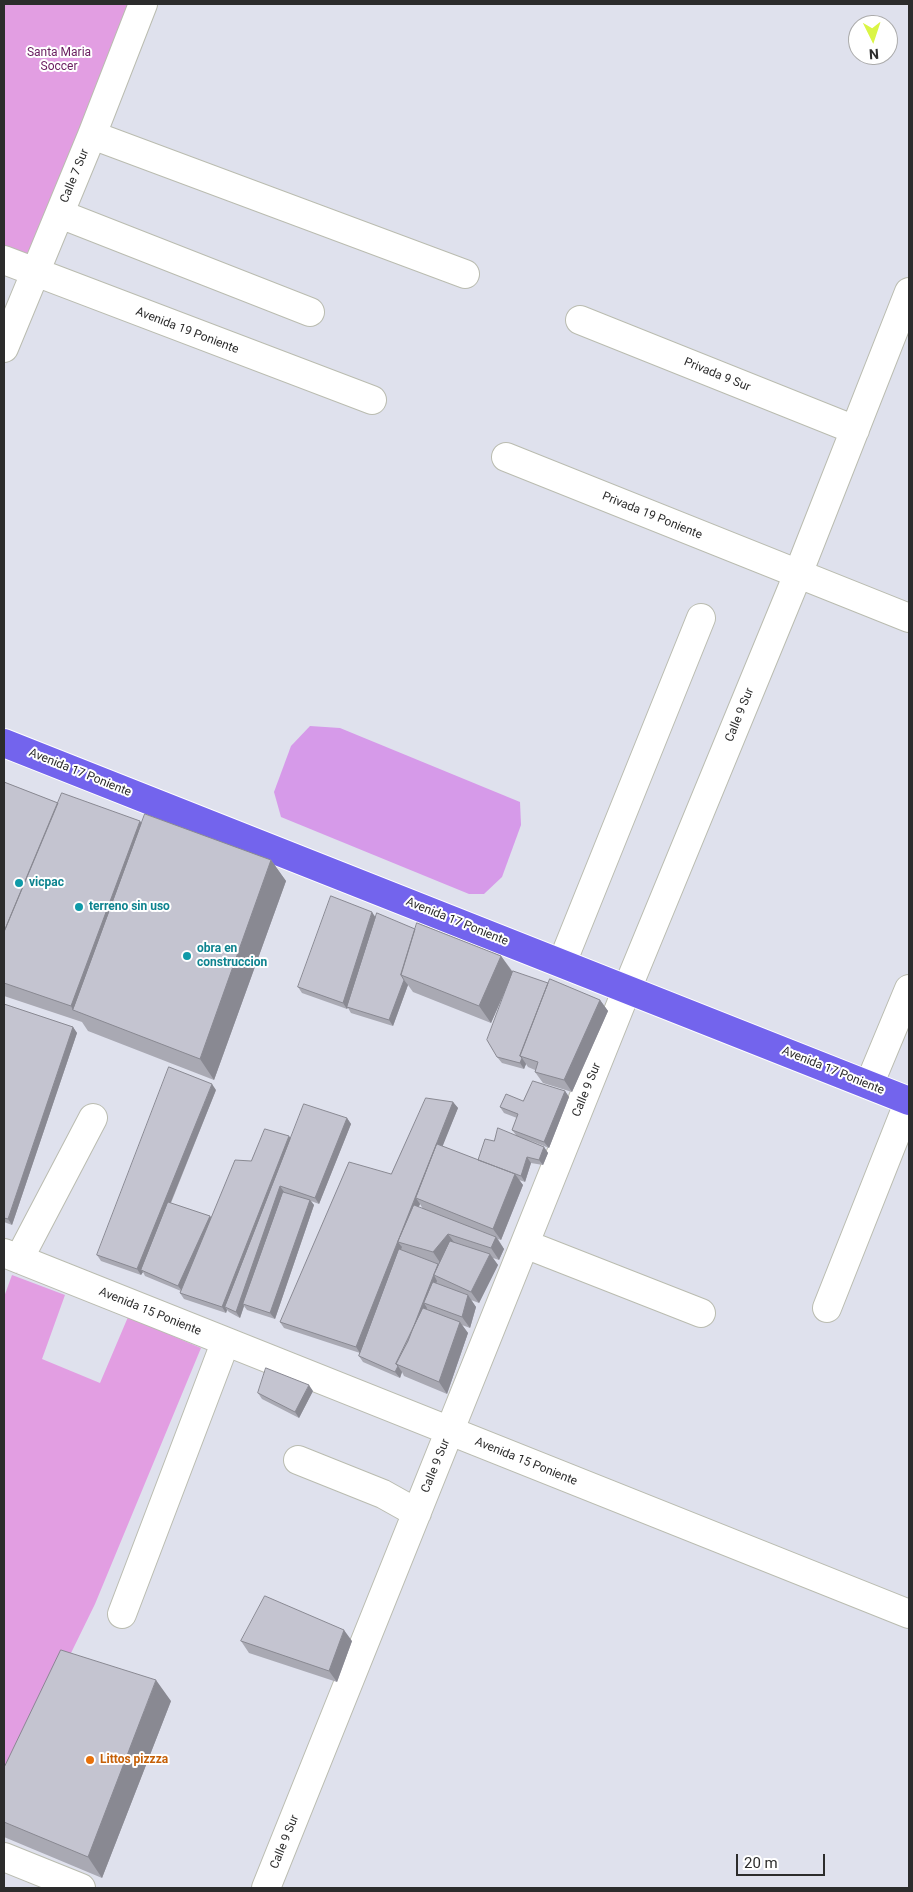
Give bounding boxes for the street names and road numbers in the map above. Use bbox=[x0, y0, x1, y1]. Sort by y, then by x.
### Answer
street label: Calle 7 Sur bbox=[58, 147, 92, 205]
street label: Avenida 19 Poniente bbox=[134, 305, 240, 357]
street label: Privada 9 Sur bbox=[682, 355, 752, 395]
street label: Privada 19 Poniente bbox=[600, 489, 704, 543]
street label: Calle 9 Sur bbox=[723, 686, 757, 744]
street label: Avenida 17 Poniente bbox=[27, 746, 133, 800]
street label: Avenida 17 Poniente bbox=[404, 895, 510, 949]
street label: Avenida 17 Poniente bbox=[780, 1044, 886, 1098]
street label: Calle 9 Sur bbox=[570, 1061, 604, 1119]
street label: Avenida 15 Poniente bbox=[97, 1285, 203, 1339]
street label: Avenida 15 Poniente bbox=[473, 1435, 579, 1489]
street label: Calle 9 Sur bbox=[419, 1437, 453, 1495]
street label: Calle 9 Sur bbox=[268, 1813, 302, 1871]

